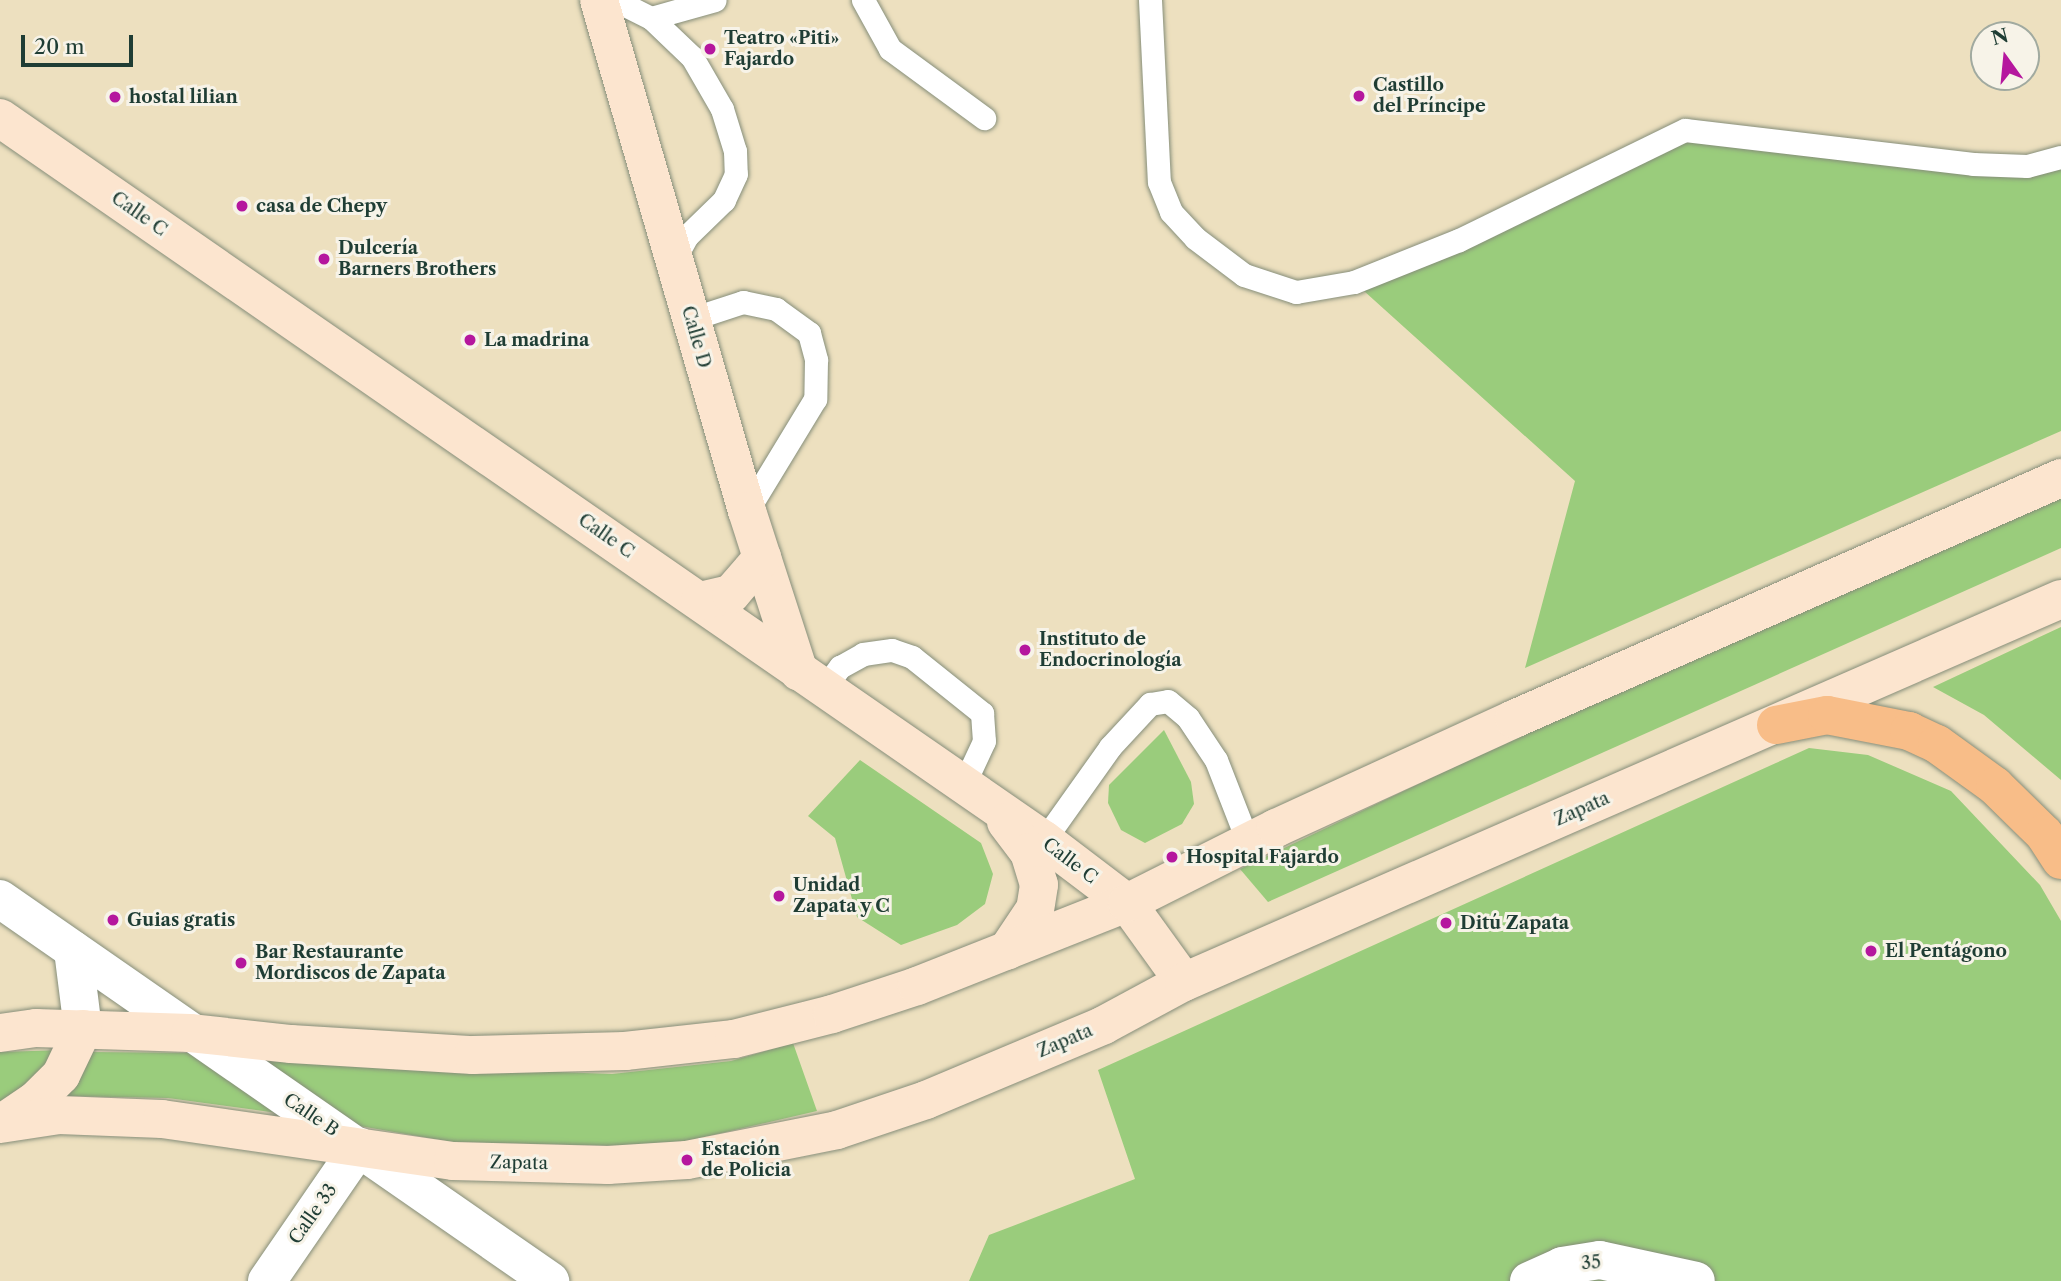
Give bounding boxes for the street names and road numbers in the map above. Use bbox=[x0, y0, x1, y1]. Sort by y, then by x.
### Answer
street label: Calle C bbox=[107, 187, 171, 241]
street label: Calle D bbox=[677, 303, 715, 371]
street label: Calle C bbox=[574, 509, 638, 563]
street label: Zapata bbox=[1551, 787, 1613, 831]
street label: Calle C bbox=[1038, 833, 1102, 889]
street label: Zapata bbox=[1034, 1020, 1096, 1062]
street label: Calle B bbox=[279, 1089, 343, 1141]
street label: Zapata bbox=[490, 1152, 548, 1174]
street label: Calle 33 bbox=[284, 1180, 342, 1248]
street label: 35 bbox=[1580, 1252, 1602, 1274]

